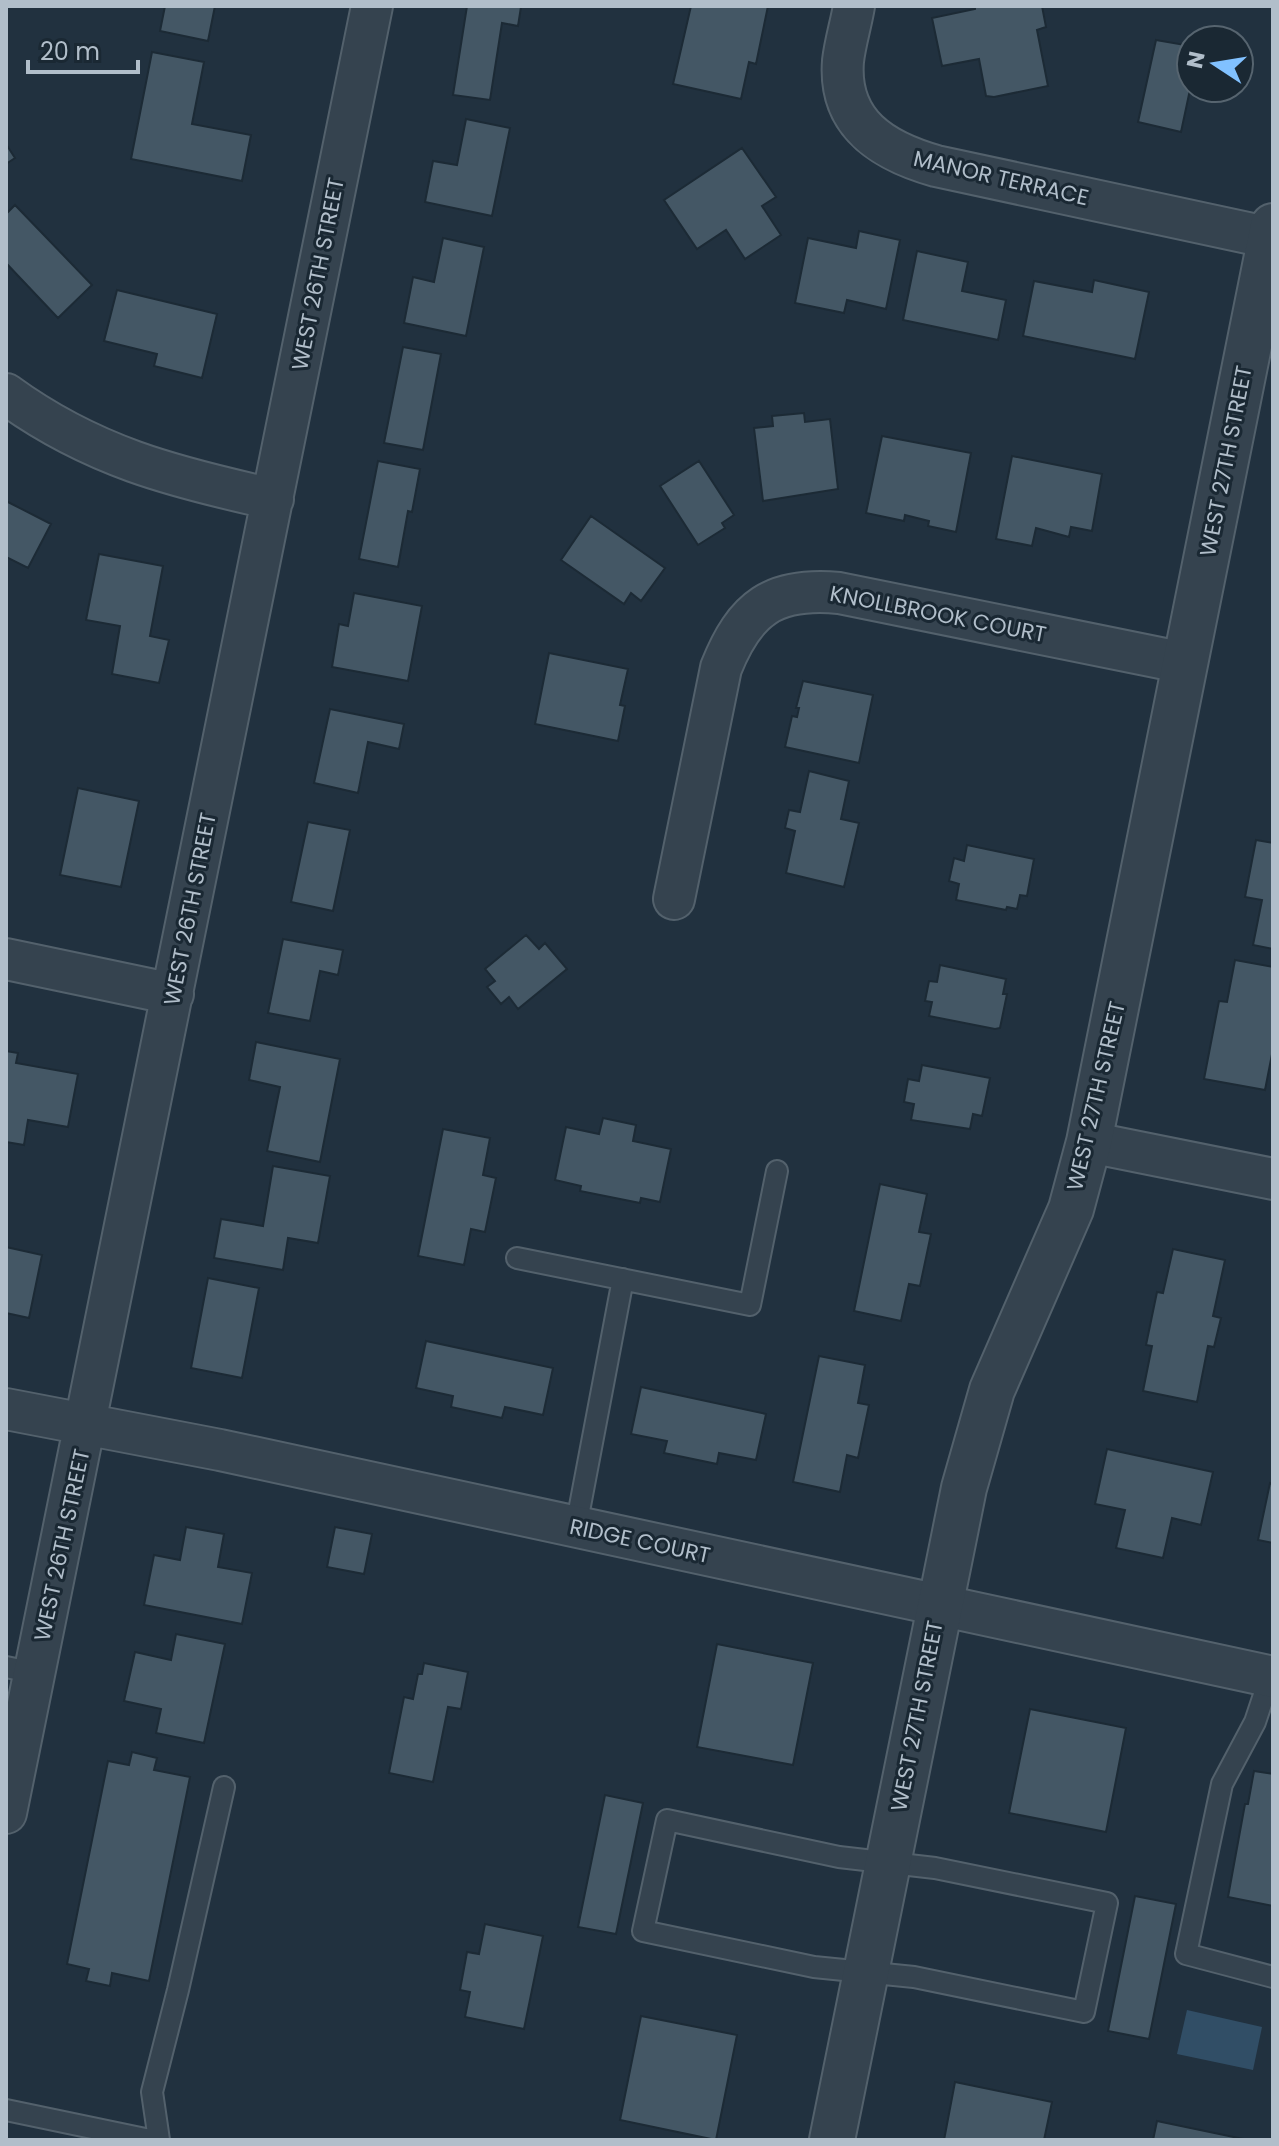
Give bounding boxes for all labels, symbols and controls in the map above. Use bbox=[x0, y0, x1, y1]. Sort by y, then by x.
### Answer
scale bar bbox=[28, 24, 138, 74]
north arrow bbox=[1175, 24, 1255, 104]
text: 20 m bbox=[40, 35, 100, 68]
text: N bbox=[1179, 49, 1213, 71]
street label: MANOR TERRACE bbox=[910, 143, 1092, 213]
street label: WEST 26TH STREET bbox=[284, 175, 352, 373]
street label: WEST 27TH STREET bbox=[1192, 363, 1260, 559]
street label: KNOLLBROOK COURT bbox=[827, 578, 1049, 650]
street label: WEST 26TH STREET bbox=[156, 810, 224, 1008]
street label: WEST 27TH STREET bbox=[1059, 998, 1133, 1194]
street label: WEST 26TH STREET bbox=[26, 1446, 98, 1644]
street label: RIDGE COURT bbox=[567, 1511, 713, 1571]
street label: WEST 27TH STREET bbox=[883, 1618, 951, 1814]

